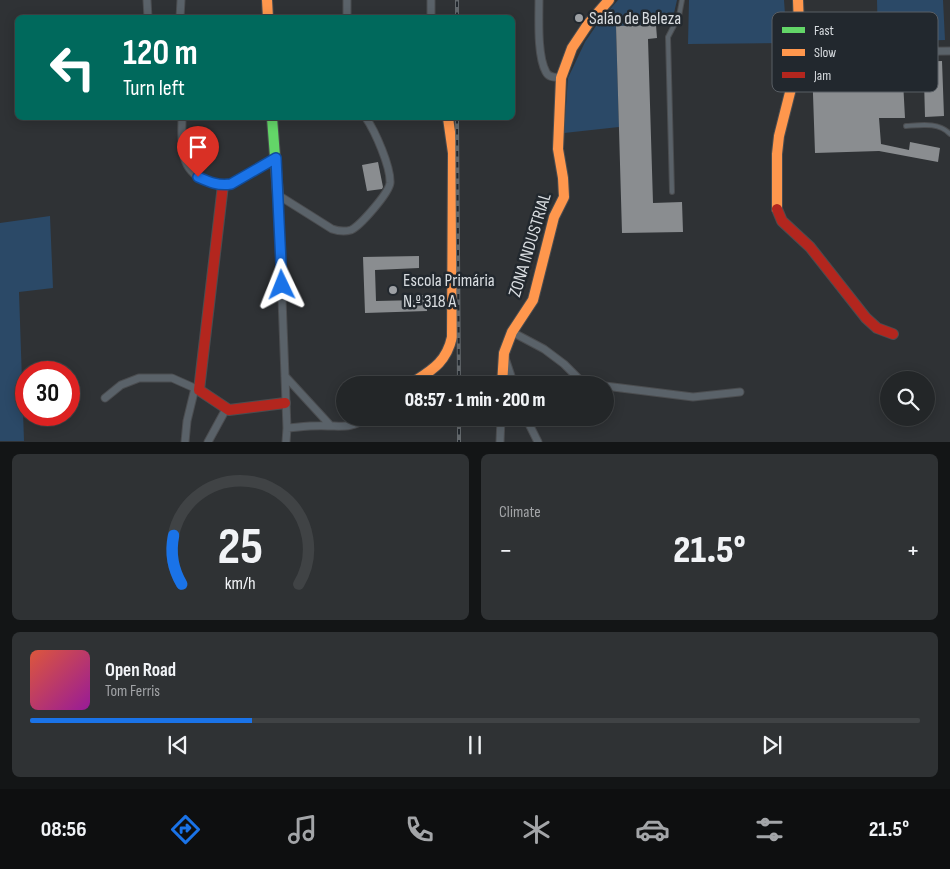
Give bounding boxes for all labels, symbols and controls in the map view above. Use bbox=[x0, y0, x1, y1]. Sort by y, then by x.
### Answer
place label: Salão de Beleza bbox=[589, 8, 681, 29]
marker: Salão de Beleza bbox=[573, 12, 585, 24]
legend bbox=[772, 12, 938, 92]
text: Fast bbox=[814, 22, 834, 39]
text: 120 m bbox=[123, 32, 198, 75]
icon: left bbox=[40, 35, 105, 100]
text: Slow bbox=[814, 44, 836, 61]
text: Jam bbox=[813, 67, 831, 84]
text: Turn left bbox=[123, 75, 185, 102]
pin bbox=[177, 126, 219, 177]
icon: arrive bbox=[184, 133, 212, 161]
street label: ZONA INDUSTRIAL bbox=[504, 190, 556, 300]
position arrow bbox=[255, 258, 307, 310]
place label: Escola Primária N.º 318 A bbox=[403, 270, 495, 312]
marker: Escola Primária N.º 318 A bbox=[387, 284, 399, 296]
speed limit sign: 30 bbox=[15, 361, 80, 426]
map controls bbox=[880, 371, 935, 426]
button: search bbox=[880, 371, 935, 426]
text: 08:57 · 1 min · 200 m bbox=[405, 389, 545, 412]
text: Climate bbox=[499, 503, 541, 522]
text: 25 bbox=[218, 516, 263, 579]
text: 21.5° bbox=[673, 528, 746, 573]
text: − bbox=[499, 534, 513, 567]
text: + bbox=[906, 534, 920, 567]
text: km/h bbox=[225, 573, 256, 594]
text: Open Road bbox=[105, 659, 176, 682]
text: Tom Ferris bbox=[105, 682, 160, 701]
icon: previous bbox=[164, 731, 192, 759]
icon: pause bbox=[461, 731, 489, 759]
icon: next bbox=[758, 731, 786, 759]
icon: directions bbox=[168, 812, 203, 847]
icon: music bbox=[285, 812, 320, 847]
icon: phone bbox=[402, 812, 437, 847]
icon: climate bbox=[519, 812, 554, 847]
icon: car bbox=[635, 812, 670, 847]
icon: filters bbox=[752, 812, 787, 847]
text: 08:56 bbox=[41, 816, 87, 843]
text: 21.5° bbox=[869, 816, 909, 843]

